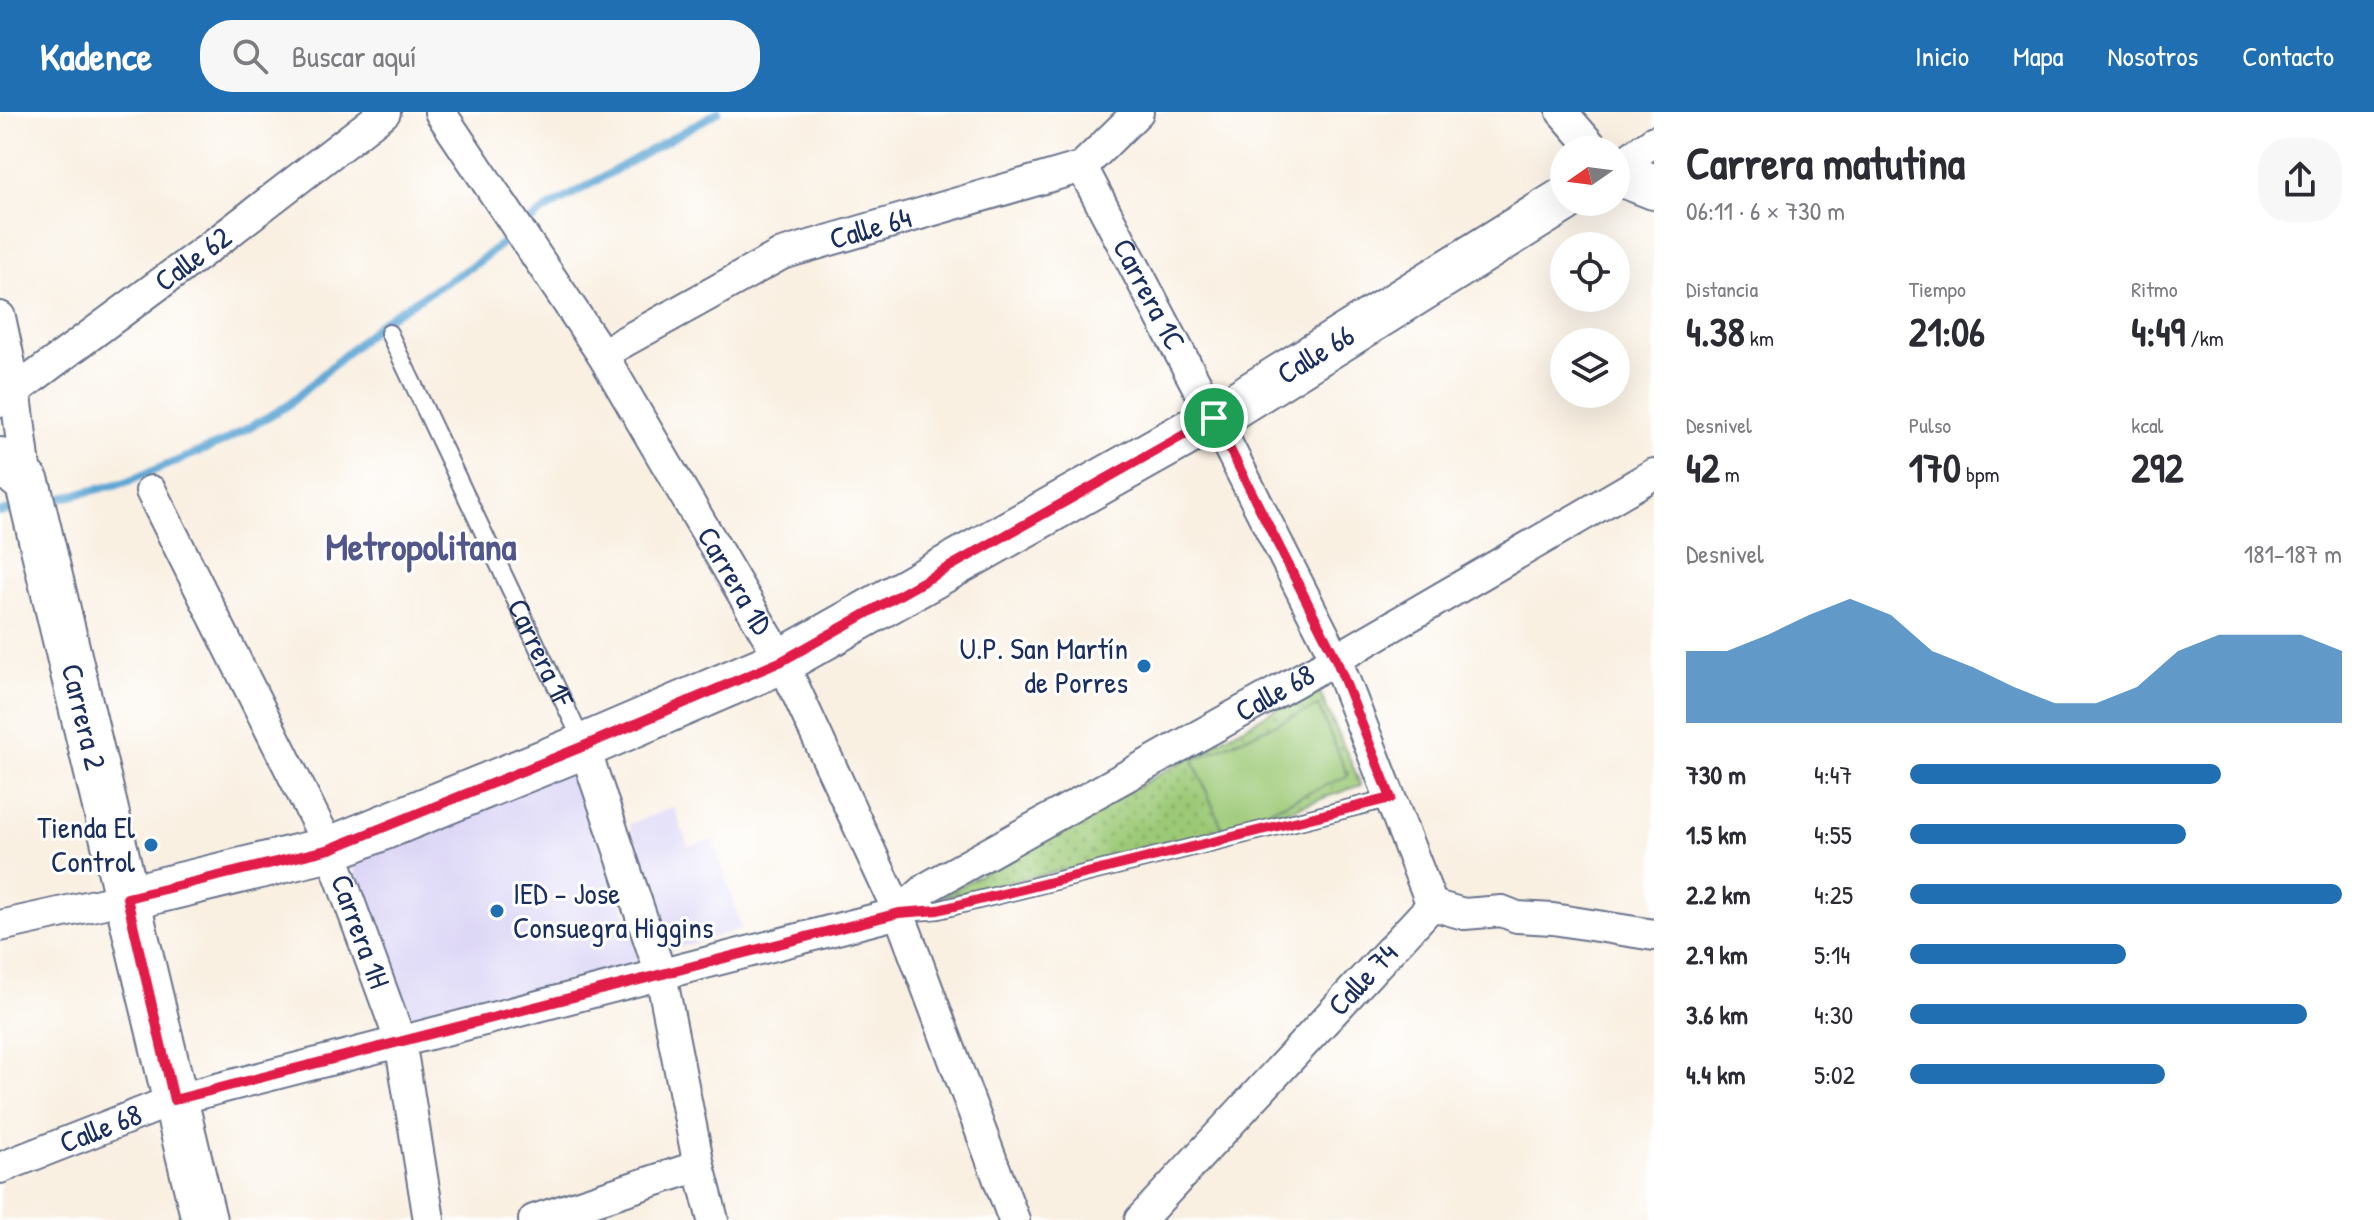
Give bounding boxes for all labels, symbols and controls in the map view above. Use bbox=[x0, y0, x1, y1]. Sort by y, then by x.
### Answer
search box bbox=[200, 20, 760, 92]
text: Kadence bbox=[40, 30, 152, 82]
icon: search bbox=[228, 34, 272, 78]
text: Buscar aquí bbox=[292, 36, 417, 76]
text: Inicio bbox=[1915, 37, 1969, 75]
text: Mapa bbox=[2013, 37, 2064, 75]
text: Nosotros bbox=[2108, 37, 2198, 75]
text: Contacto bbox=[2242, 37, 2334, 75]
text: Carrera matutina bbox=[1686, 133, 1965, 193]
north arrow bbox=[1550, 136, 1630, 216]
map controls bbox=[1550, 136, 1630, 408]
button: share bbox=[2258, 138, 2342, 222]
text: 06:11 · 6 × 730 m bbox=[1686, 193, 1845, 228]
street label: Calle 64 bbox=[825, 197, 916, 258]
street label: Calle 62 bbox=[146, 217, 239, 300]
street label: Carrera 1C bbox=[1104, 231, 1196, 357]
button: locate bbox=[1550, 232, 1630, 312]
text: Distancia bbox=[1686, 274, 1758, 304]
text: Tiempo bbox=[1909, 274, 1966, 304]
text: Ritmo bbox=[2131, 274, 2178, 304]
text: 4.38 bbox=[1686, 304, 1745, 358]
text: 21:06 bbox=[1909, 304, 1985, 358]
text: 4:49 bbox=[2131, 304, 2185, 358]
street label: Calle 66 bbox=[1269, 315, 1362, 393]
text: km bbox=[1745, 323, 1774, 353]
text: /km bbox=[2185, 323, 2224, 353]
button: layers bbox=[1550, 328, 1630, 408]
pin bbox=[1180, 384, 1248, 452]
icon: arrive bbox=[1192, 396, 1236, 440]
text: Desnivel bbox=[1686, 410, 1752, 440]
text: Pulso bbox=[1909, 410, 1951, 440]
text: kcal bbox=[2131, 410, 2163, 440]
text: 42 bbox=[1686, 440, 1720, 494]
text: 170 bbox=[1909, 440, 1961, 494]
text: 292 bbox=[2131, 440, 2183, 494]
text: m bbox=[1720, 459, 1740, 489]
text: bpm bbox=[1961, 459, 1999, 489]
street label: Carrera 1D bbox=[689, 519, 783, 642]
district label: Metropolitana bbox=[326, 520, 517, 573]
text: Desnivel bbox=[1686, 536, 1764, 571]
text: 181–187 m bbox=[2244, 536, 2342, 571]
street label: Carrera 1F bbox=[499, 592, 584, 714]
place label: U.P. San Martín de Porres bbox=[960, 628, 1128, 702]
street label: Calle 68 bbox=[1228, 654, 1321, 730]
marker: U.P. San Martín de Porres bbox=[1135, 657, 1153, 675]
street label: Carrera 2 bbox=[53, 660, 117, 774]
text: 730 m bbox=[1686, 757, 1746, 792]
text: 4:47 bbox=[1814, 757, 1852, 792]
place label: Tienda El Control bbox=[37, 807, 135, 881]
text: 1.5 km bbox=[1686, 817, 1746, 852]
text: 4:55 bbox=[1814, 817, 1852, 852]
marker: Tienda El Control bbox=[142, 836, 160, 854]
street label: Carrera 1H bbox=[322, 869, 400, 994]
place label: IED - Jose Consuegra Higgins bbox=[513, 873, 713, 947]
text: 2.2 km bbox=[1686, 877, 1750, 912]
text: 4:25 bbox=[1814, 877, 1853, 912]
marker: IED - Jose Consuegra Higgins bbox=[488, 902, 506, 920]
street label: Calle 74 bbox=[1318, 934, 1406, 1024]
text: 2.9 km bbox=[1686, 937, 1748, 972]
text: 5:14 bbox=[1814, 937, 1850, 972]
text: 3.6 km bbox=[1686, 997, 1748, 1032]
text: 4:30 bbox=[1814, 997, 1853, 1032]
text: 4.4 km bbox=[1686, 1057, 1746, 1092]
text: 5:02 bbox=[1814, 1057, 1855, 1092]
street label: Calle 68 bbox=[53, 1094, 147, 1162]

